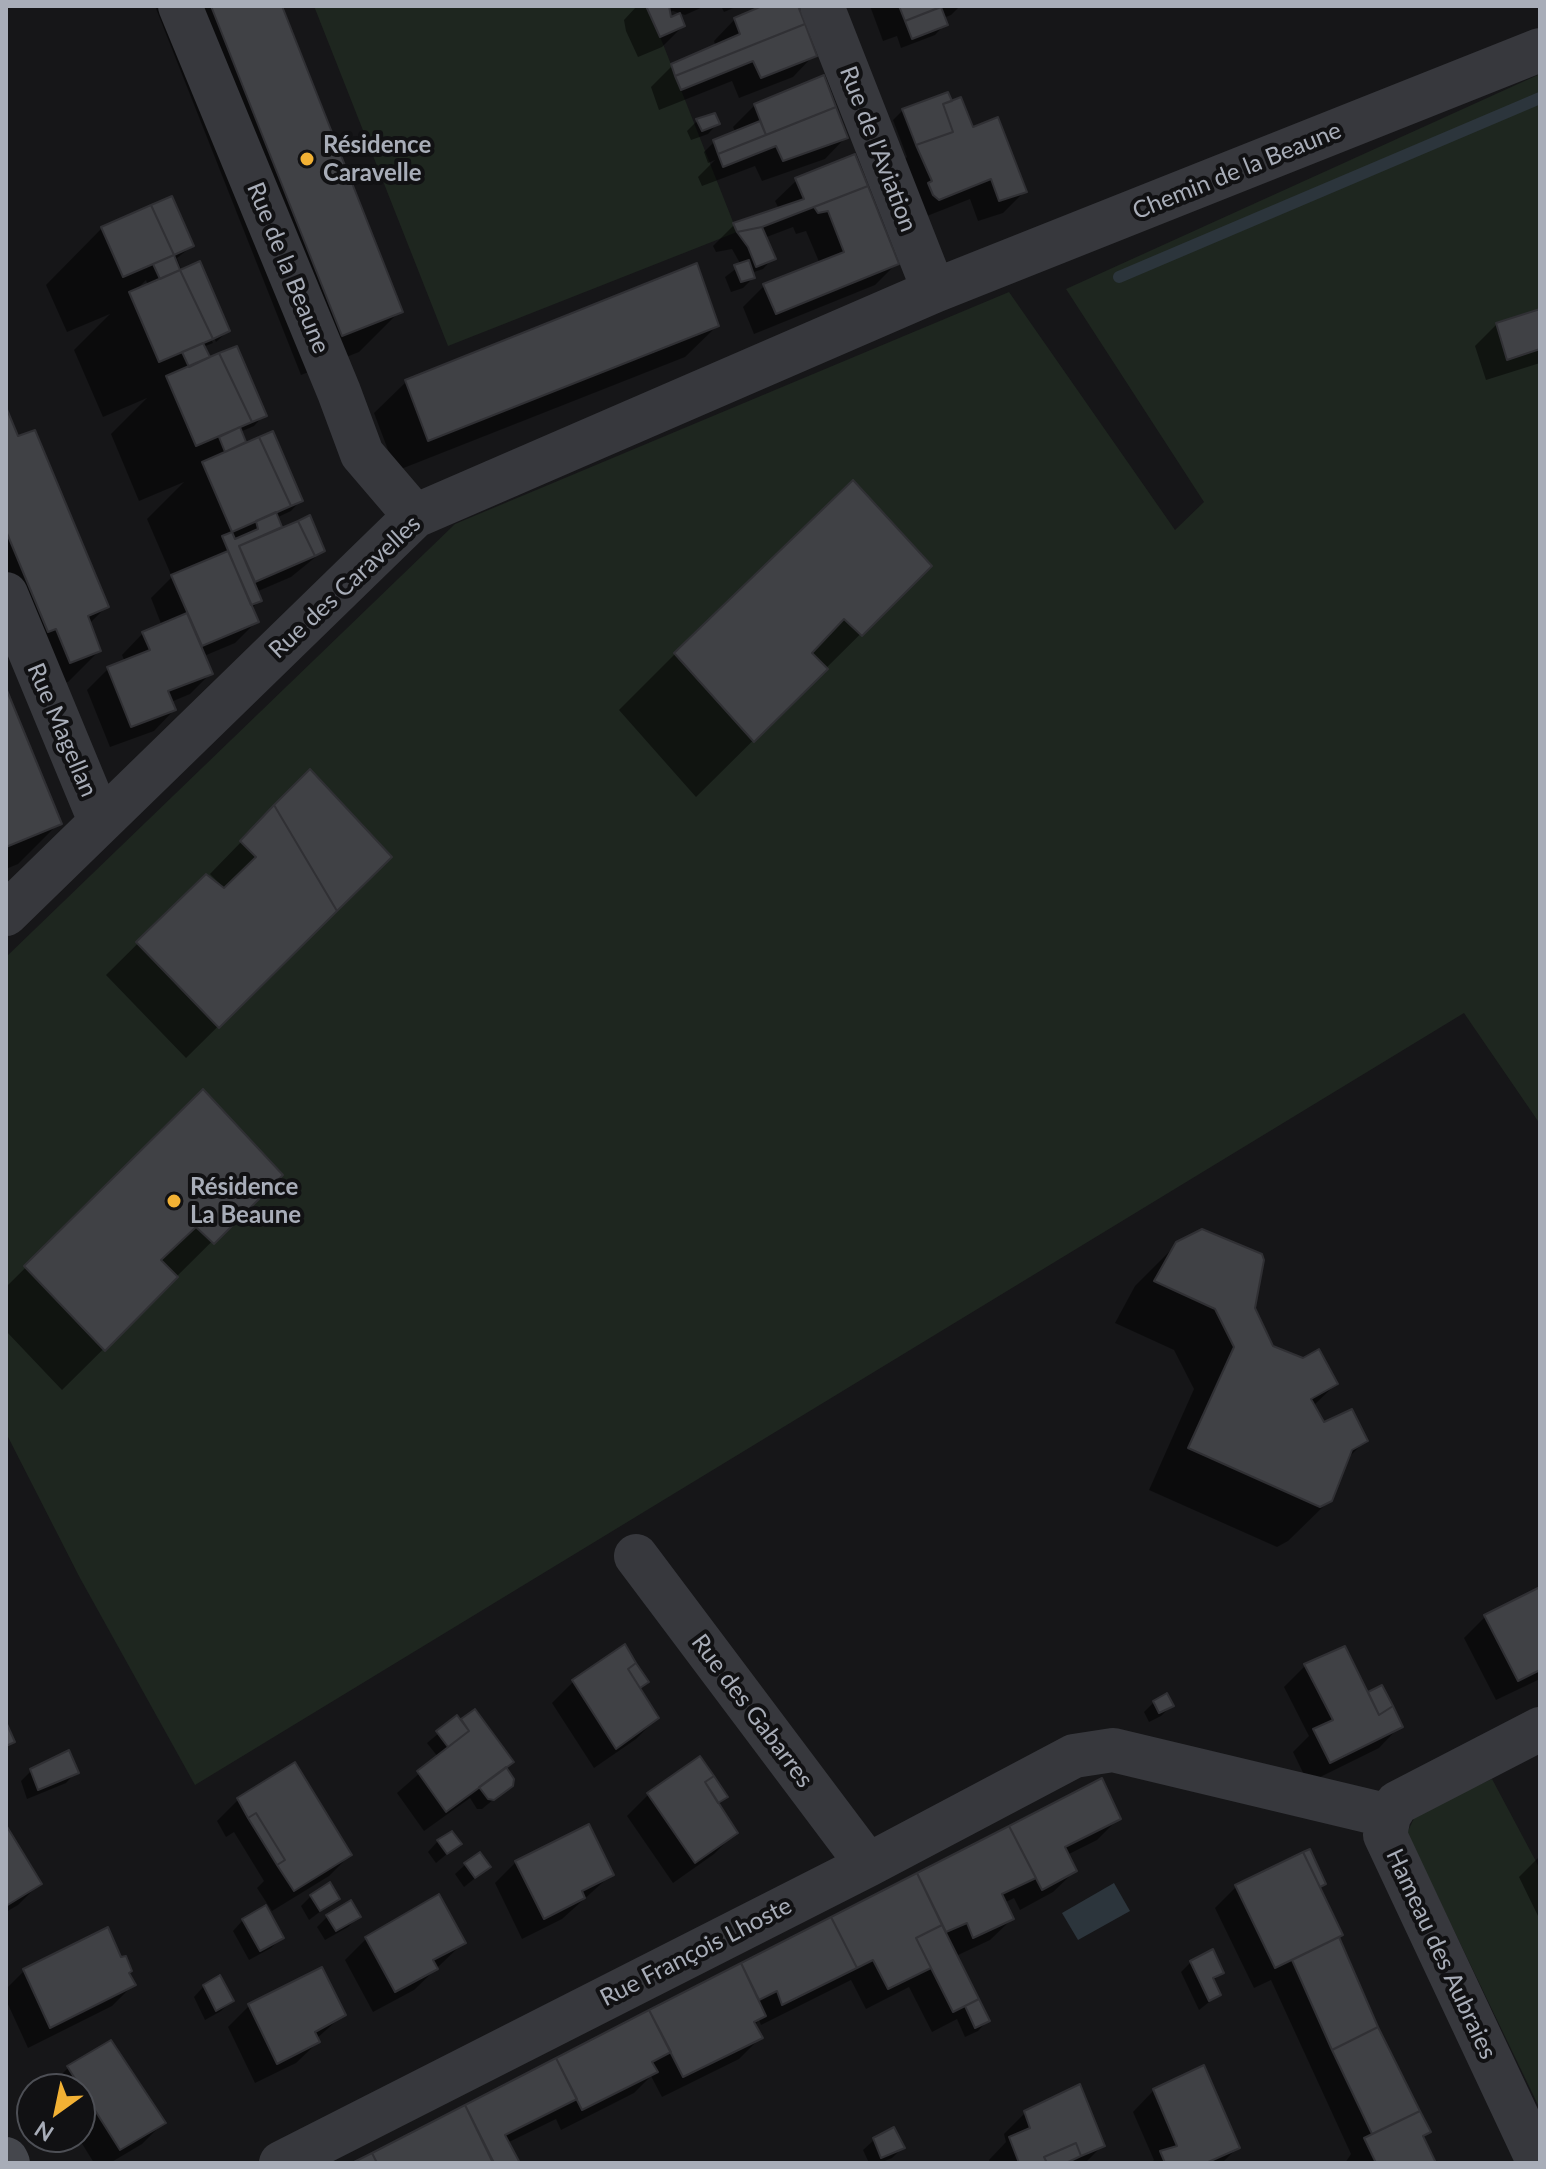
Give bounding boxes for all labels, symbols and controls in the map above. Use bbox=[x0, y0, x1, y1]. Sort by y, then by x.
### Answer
street label: Rue de l'Aviation bbox=[833, 62, 923, 236]
street label: Chemin de la Beaune bbox=[1128, 116, 1346, 226]
place label: Résidence Caravelle bbox=[323, 131, 431, 187]
marker: Résidence Caravelle bbox=[298, 150, 316, 168]
street label: Rue de la Beaune bbox=[241, 178, 335, 358]
street label: Rue des Caravelles bbox=[263, 509, 427, 665]
street label: Rue Magellan bbox=[21, 659, 103, 801]
place label: Résidence La Beaune bbox=[190, 1173, 301, 1229]
marker: Résidence La Beaune bbox=[165, 1192, 183, 1210]
street label: Rue des Gabarres bbox=[685, 1629, 819, 1793]
street label: Hameau des Aubraies bbox=[1380, 1844, 1502, 2064]
street label: Rue François Lhoste bbox=[595, 1891, 797, 2013]
north arrow bbox=[16, 2073, 96, 2153]
text: N bbox=[29, 2116, 58, 2148]

